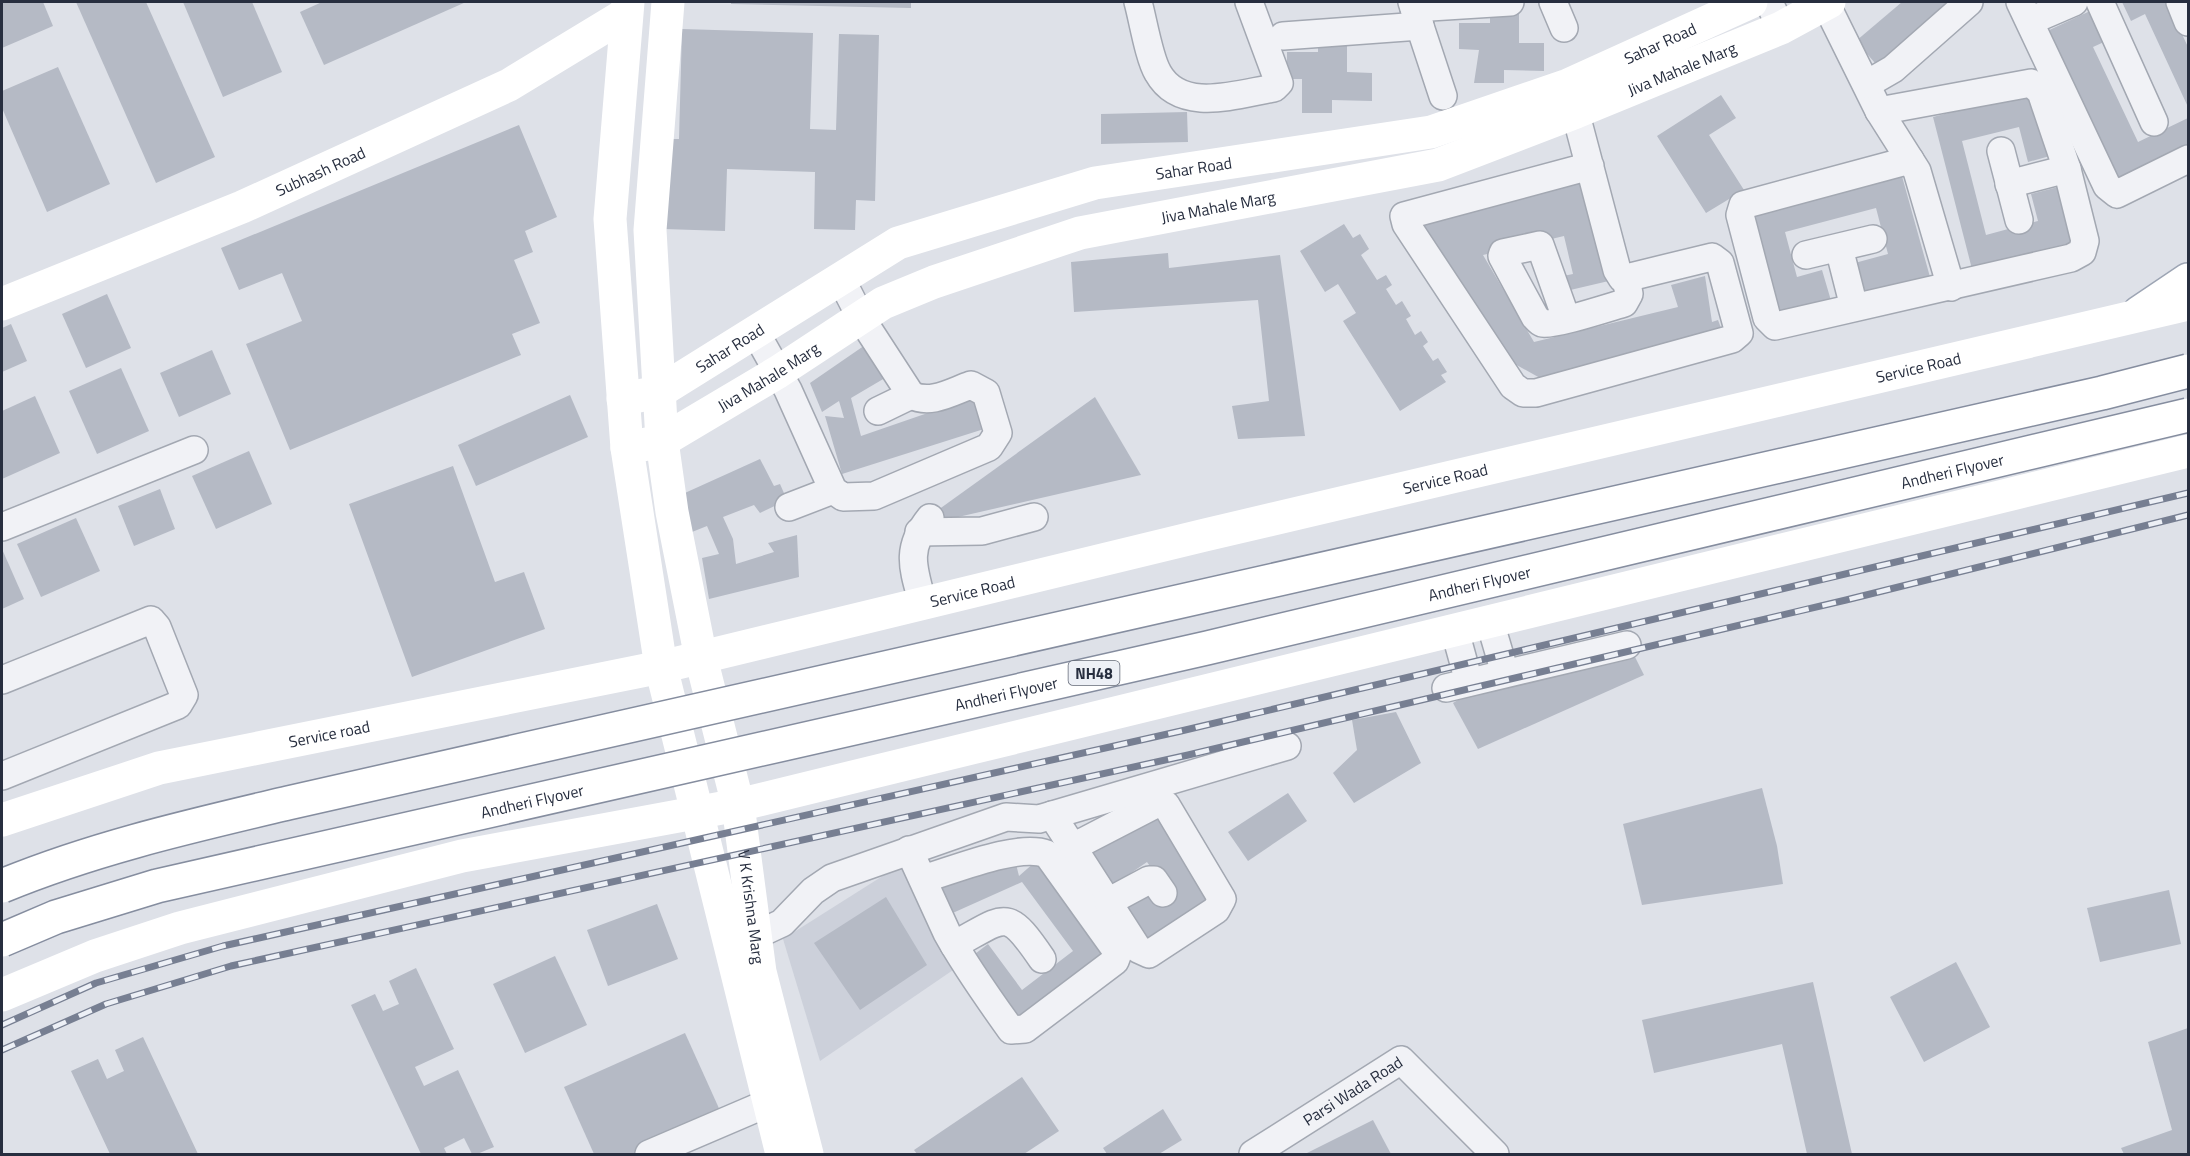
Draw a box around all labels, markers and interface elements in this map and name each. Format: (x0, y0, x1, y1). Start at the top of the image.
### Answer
street label: Sahar Road (1620, 16, 1700, 70)
street label: Jiva Mahale Marg (1624, 36, 1740, 102)
street label: Subhash Road (271, 140, 369, 202)
street label: Sahar Road (1154, 150, 1234, 186)
street label: Jiva Mahale Marg (1159, 184, 1277, 229)
street label: Sahar Road (691, 317, 769, 378)
street label: Jiva Mahale Marg (713, 336, 824, 417)
street label: Service Road (1873, 346, 1963, 389)
street label: Andheri Flyover (1898, 447, 2007, 495)
street label: Service Road (1400, 457, 1490, 500)
street label: Andheri Flyover (1426, 559, 1534, 607)
street label: Service Road (928, 570, 1017, 613)
road number: NH48 (1068, 661, 1120, 685)
street label: Andheri Flyover (952, 670, 1060, 717)
street label: Service road (286, 714, 372, 754)
street label: Andheri Flyover (478, 778, 586, 824)
street label: V K Krishna Marg (732, 848, 771, 965)
street label: Parsi Wada Road (1298, 1050, 1407, 1131)

